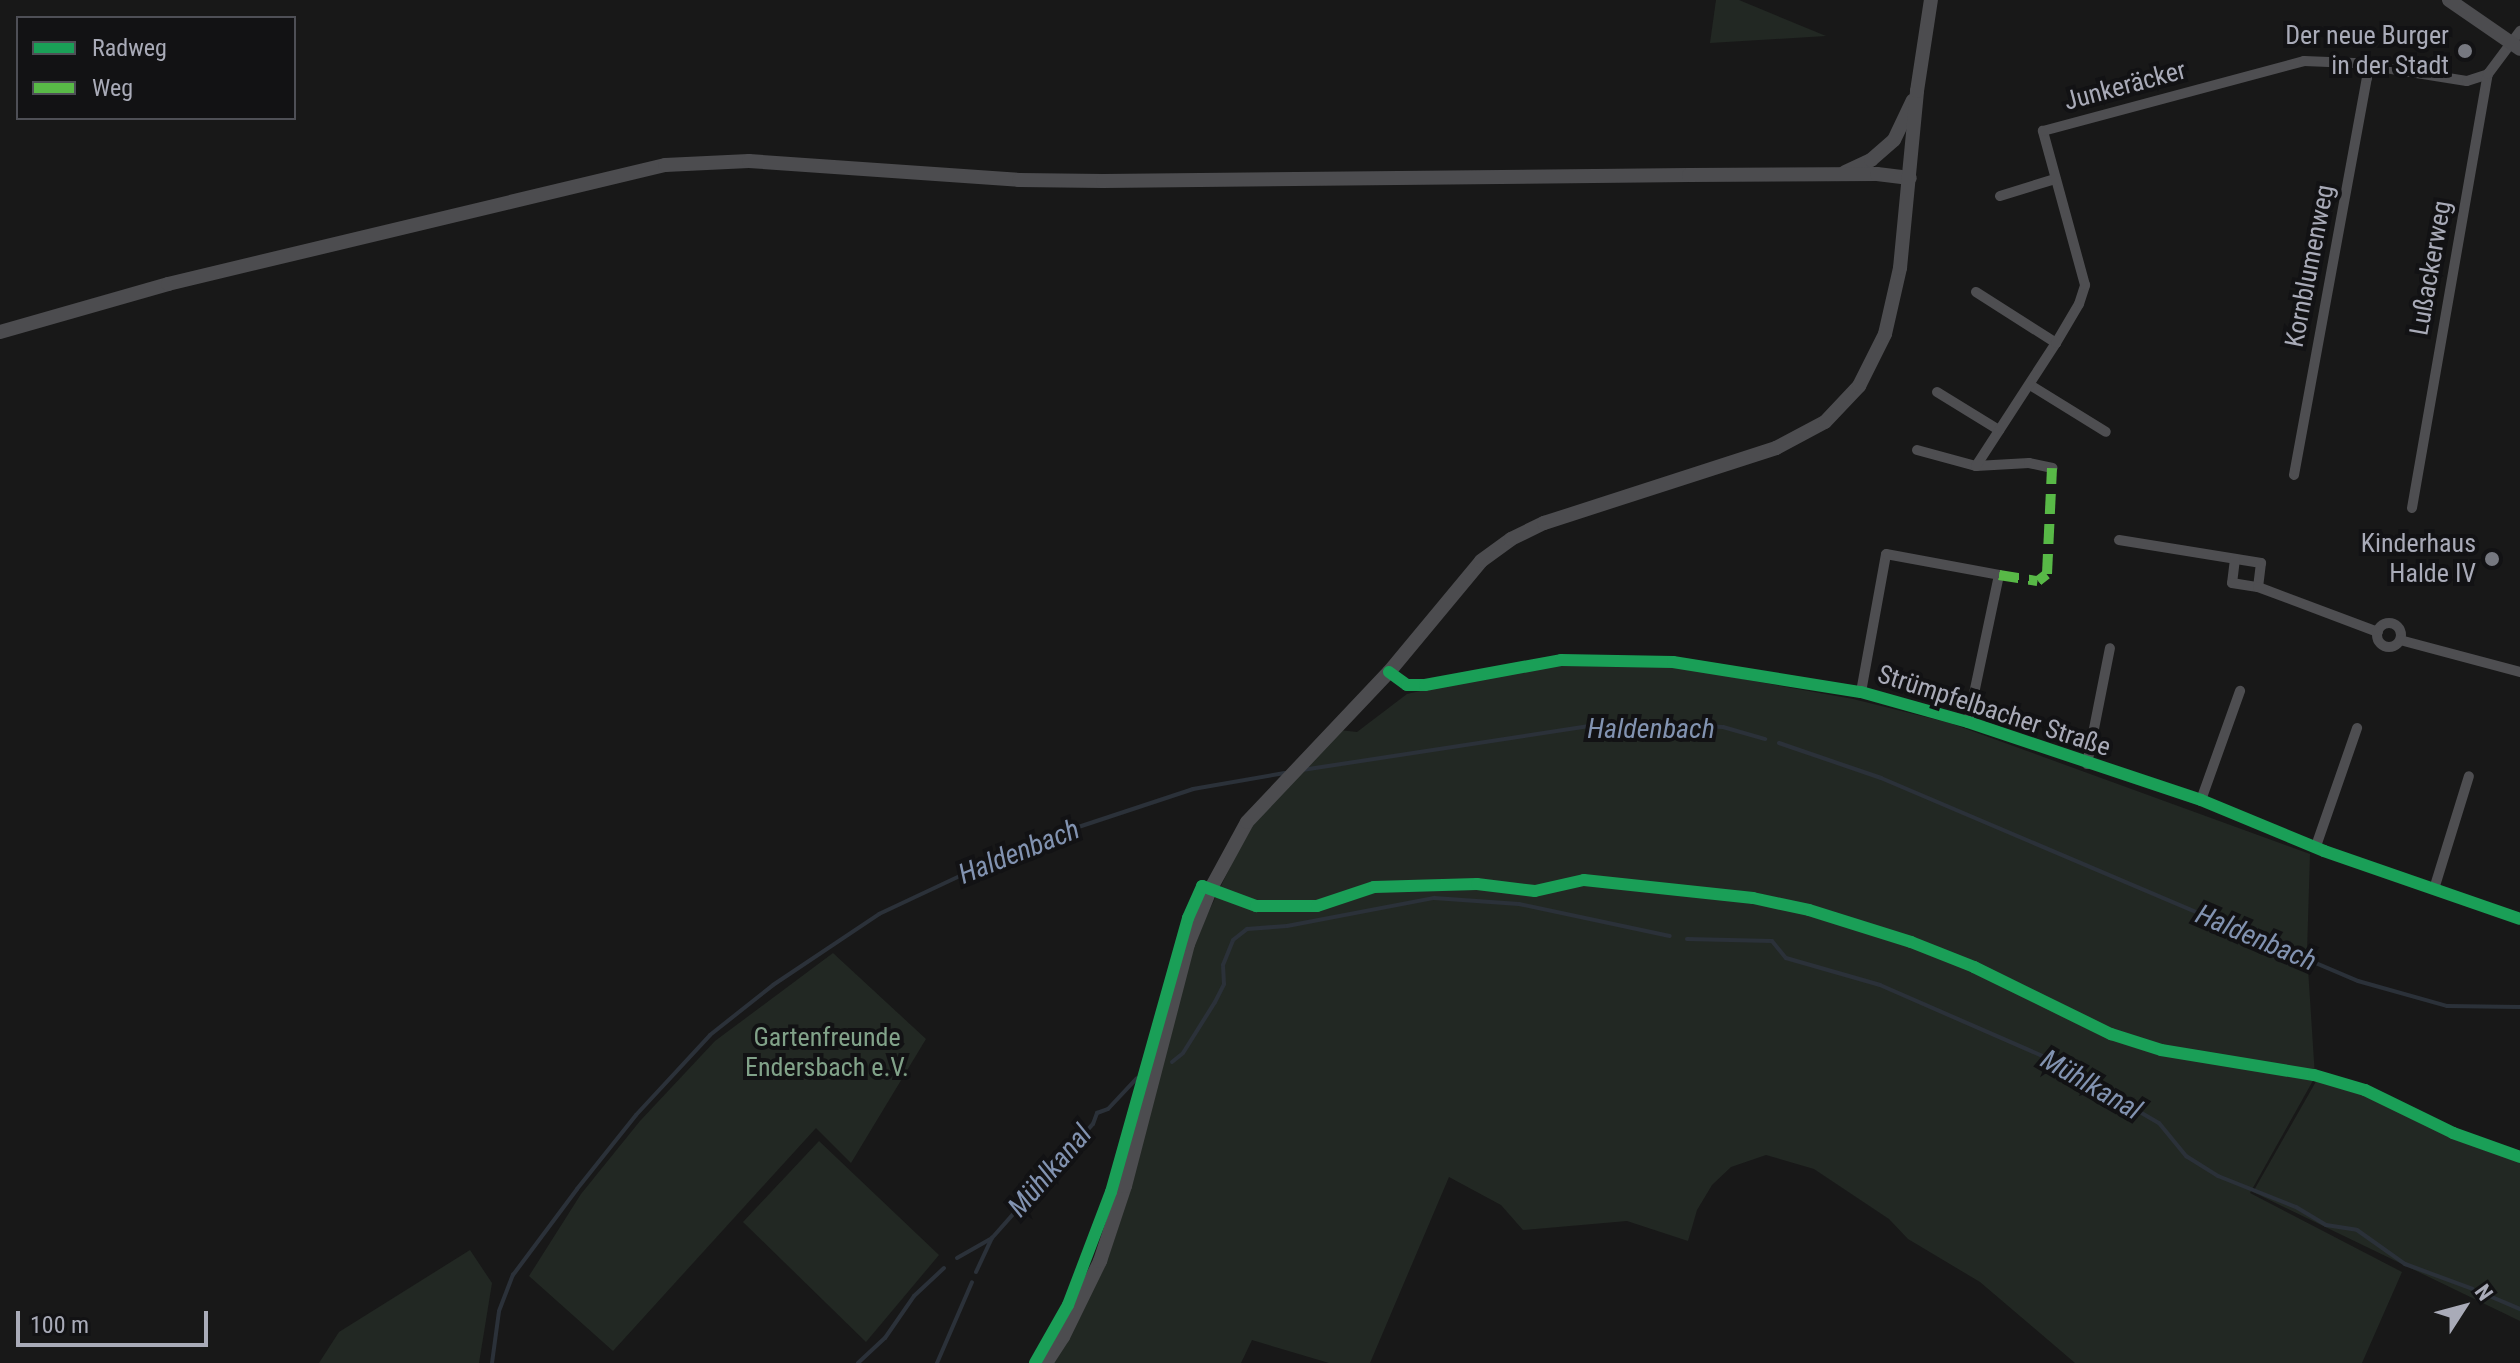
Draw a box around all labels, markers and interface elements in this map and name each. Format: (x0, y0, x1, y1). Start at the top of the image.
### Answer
legend (16, 16, 296, 120)
place label: Der neue Burger in der Stadt (2285, 20, 2449, 82)
text: Radweg (92, 34, 167, 62)
marker: Der neue Burger in der Stadt (2456, 42, 2474, 60)
street label: Junkeräcker (2061, 55, 2189, 117)
text: Weg (92, 74, 133, 102)
street label: Kornblumenweg (2279, 182, 2341, 350)
street label: Lußackerweg (2404, 198, 2458, 338)
place label: Kinderhaus Halde IV (2361, 528, 2476, 590)
marker: Kinderhaus Halde IV (2483, 550, 2501, 568)
street label: Strümpfelbacher Straße (1874, 659, 2114, 763)
water label: Haldenbach (1587, 712, 1715, 746)
water label: Haldenbach (954, 813, 1084, 891)
water label: Haldenbach (2191, 898, 2321, 978)
park label: Gartenfreunde Endersbach e.V. (745, 1022, 909, 1084)
water label: Mühlkanal (2035, 1043, 2147, 1127)
water label: Mühlkanal (1001, 1118, 1099, 1224)
north arrow (2424, 1267, 2504, 1347)
text: N (2470, 1280, 2498, 1305)
scale bar (20, 1295, 212, 1345)
text: 100 m (30, 1311, 89, 1339)

